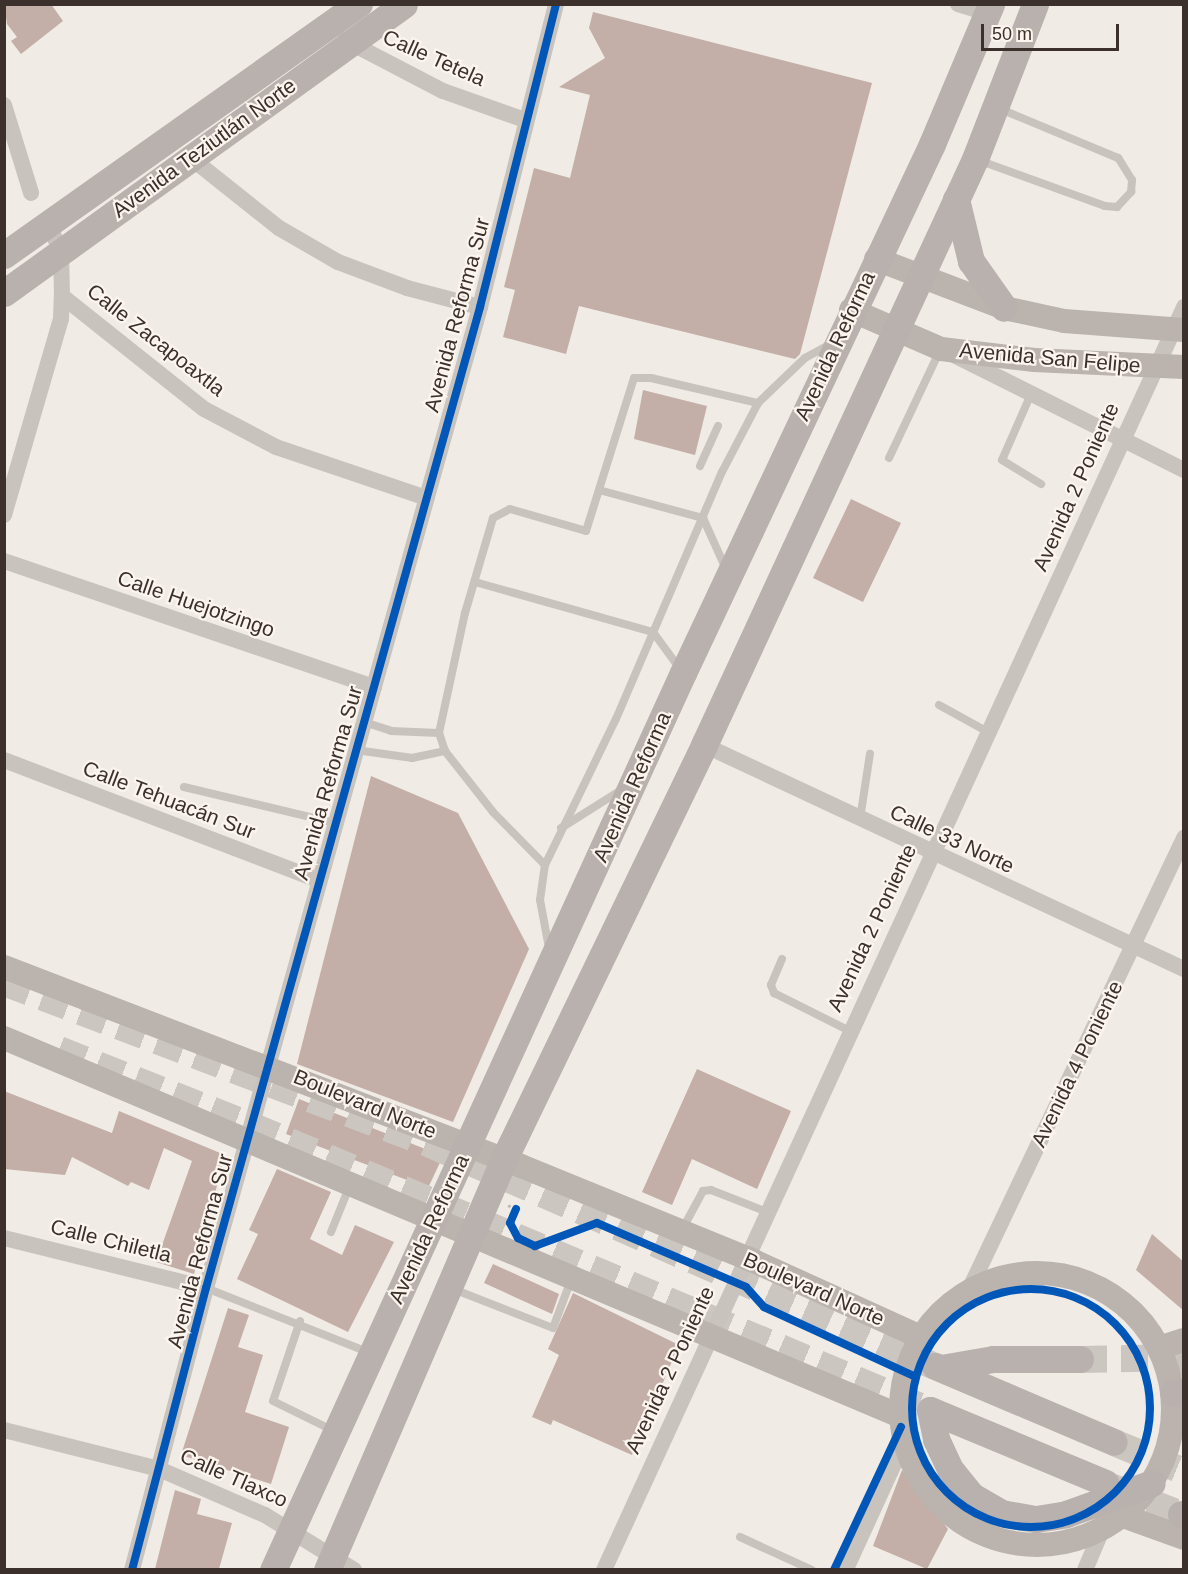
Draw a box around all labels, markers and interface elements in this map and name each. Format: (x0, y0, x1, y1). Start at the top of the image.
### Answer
scale bar (984, 12, 1122, 50)
street label: Calle Tetela (379, 24, 489, 92)
text: 50 m (992, 24, 1032, 44)
street label: Avenida Teziutlán Norte (107, 73, 301, 223)
street label: Avenida Reforma Sur (419, 215, 495, 415)
street label: Avenida Reforma (789, 267, 881, 425)
street label: Calle Zacapoaxtla (82, 278, 230, 402)
street label: Avenida San Felipe (958, 338, 1142, 378)
street label: Avenida 2 Poniente (1028, 399, 1124, 575)
street label: Calle Huejotzingo (114, 565, 278, 643)
street label: Avenida Reforma Sur (288, 683, 368, 883)
street label: Avenida Reforma (588, 708, 676, 866)
street label: Calle Tehuacán Sur (79, 755, 259, 845)
street label: Calle 33 Norte (886, 799, 1018, 879)
street label: Avenida 2 Poniente (822, 840, 922, 1016)
street label: Avenida 4 Poniente (1026, 977, 1128, 1151)
street label: Boulevard Norte (290, 1064, 440, 1144)
street label: Avenida Reforma (383, 1150, 475, 1308)
street label: Avenida Reforma Sur (162, 1151, 238, 1351)
street label: Calle Chiletla (48, 1214, 174, 1268)
street label: Boulevard Norte (740, 1247, 888, 1331)
street label: Avenida 2 Poniente (620, 1282, 720, 1458)
street label: Calle Tlaxco (176, 1443, 292, 1513)

